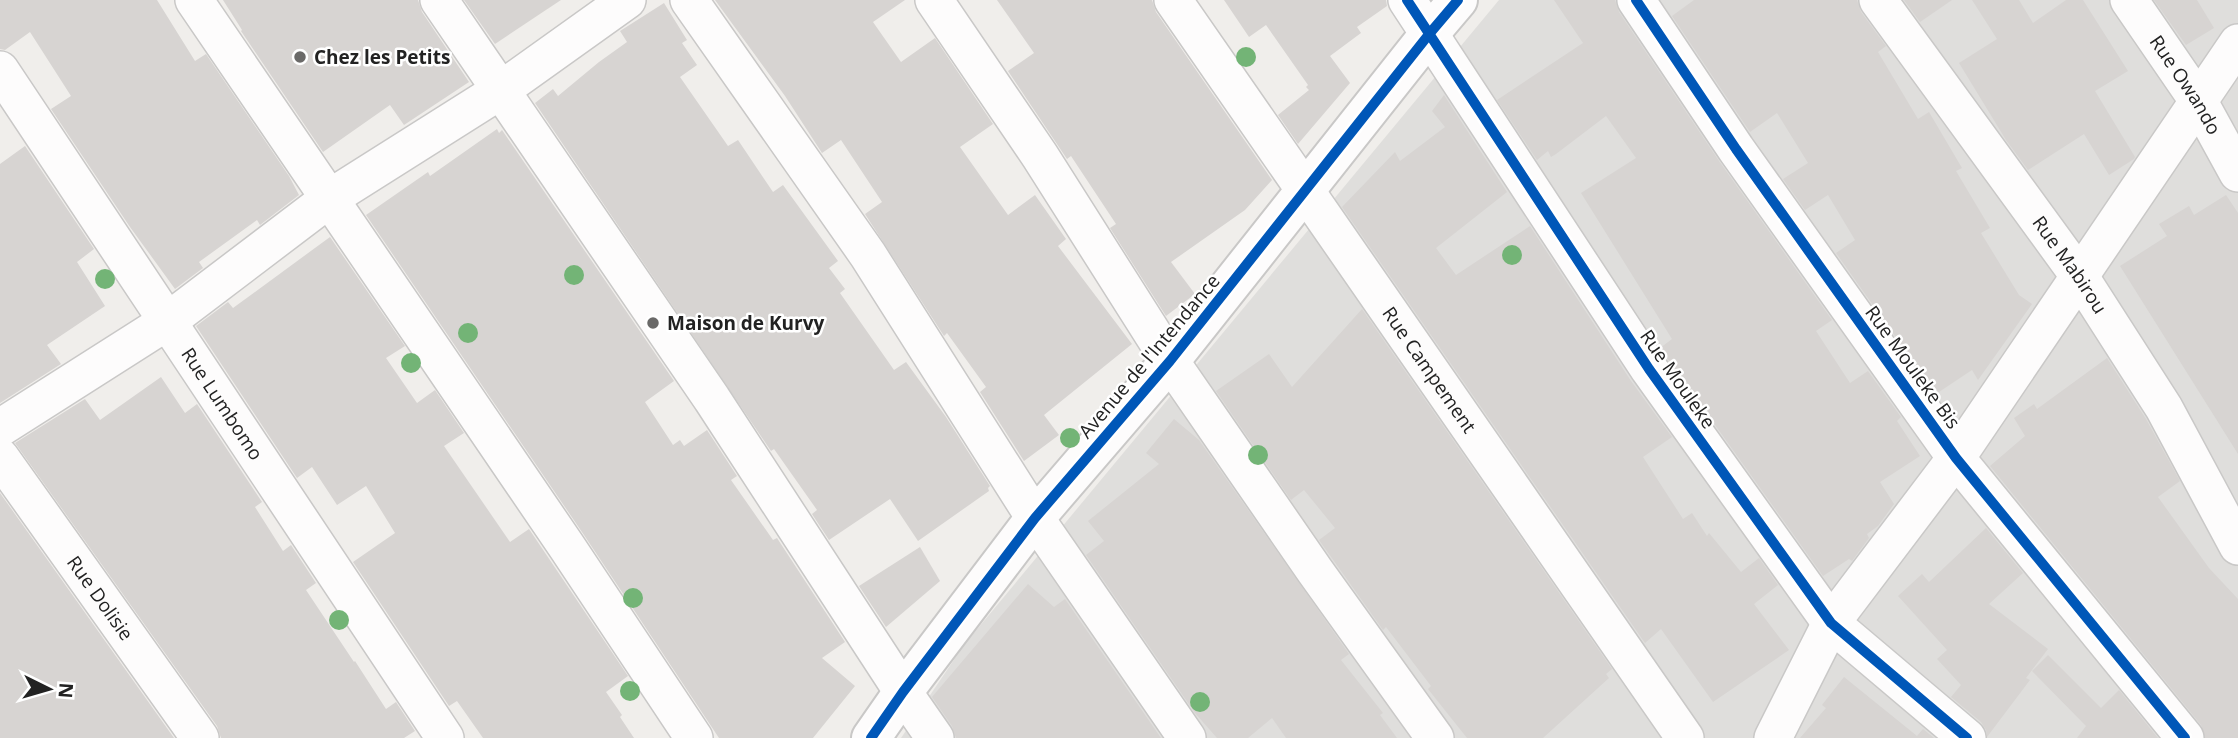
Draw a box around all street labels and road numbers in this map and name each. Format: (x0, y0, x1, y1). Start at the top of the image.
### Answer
street label: Rue Owando (2144, 30, 2227, 139)
street label: Rue Mabirou (2027, 211, 2113, 319)
street label: Avenue de l'Intendance (1073, 268, 1225, 444)
street label: Rue Mouleke Bis (1859, 300, 1967, 434)
street label: Rue Campement (1377, 301, 1483, 438)
street label: Rue Mouleke (1634, 324, 1722, 434)
street label: Rue Lumbomo (175, 342, 269, 465)
street label: Rue Dolisie (61, 550, 139, 646)

